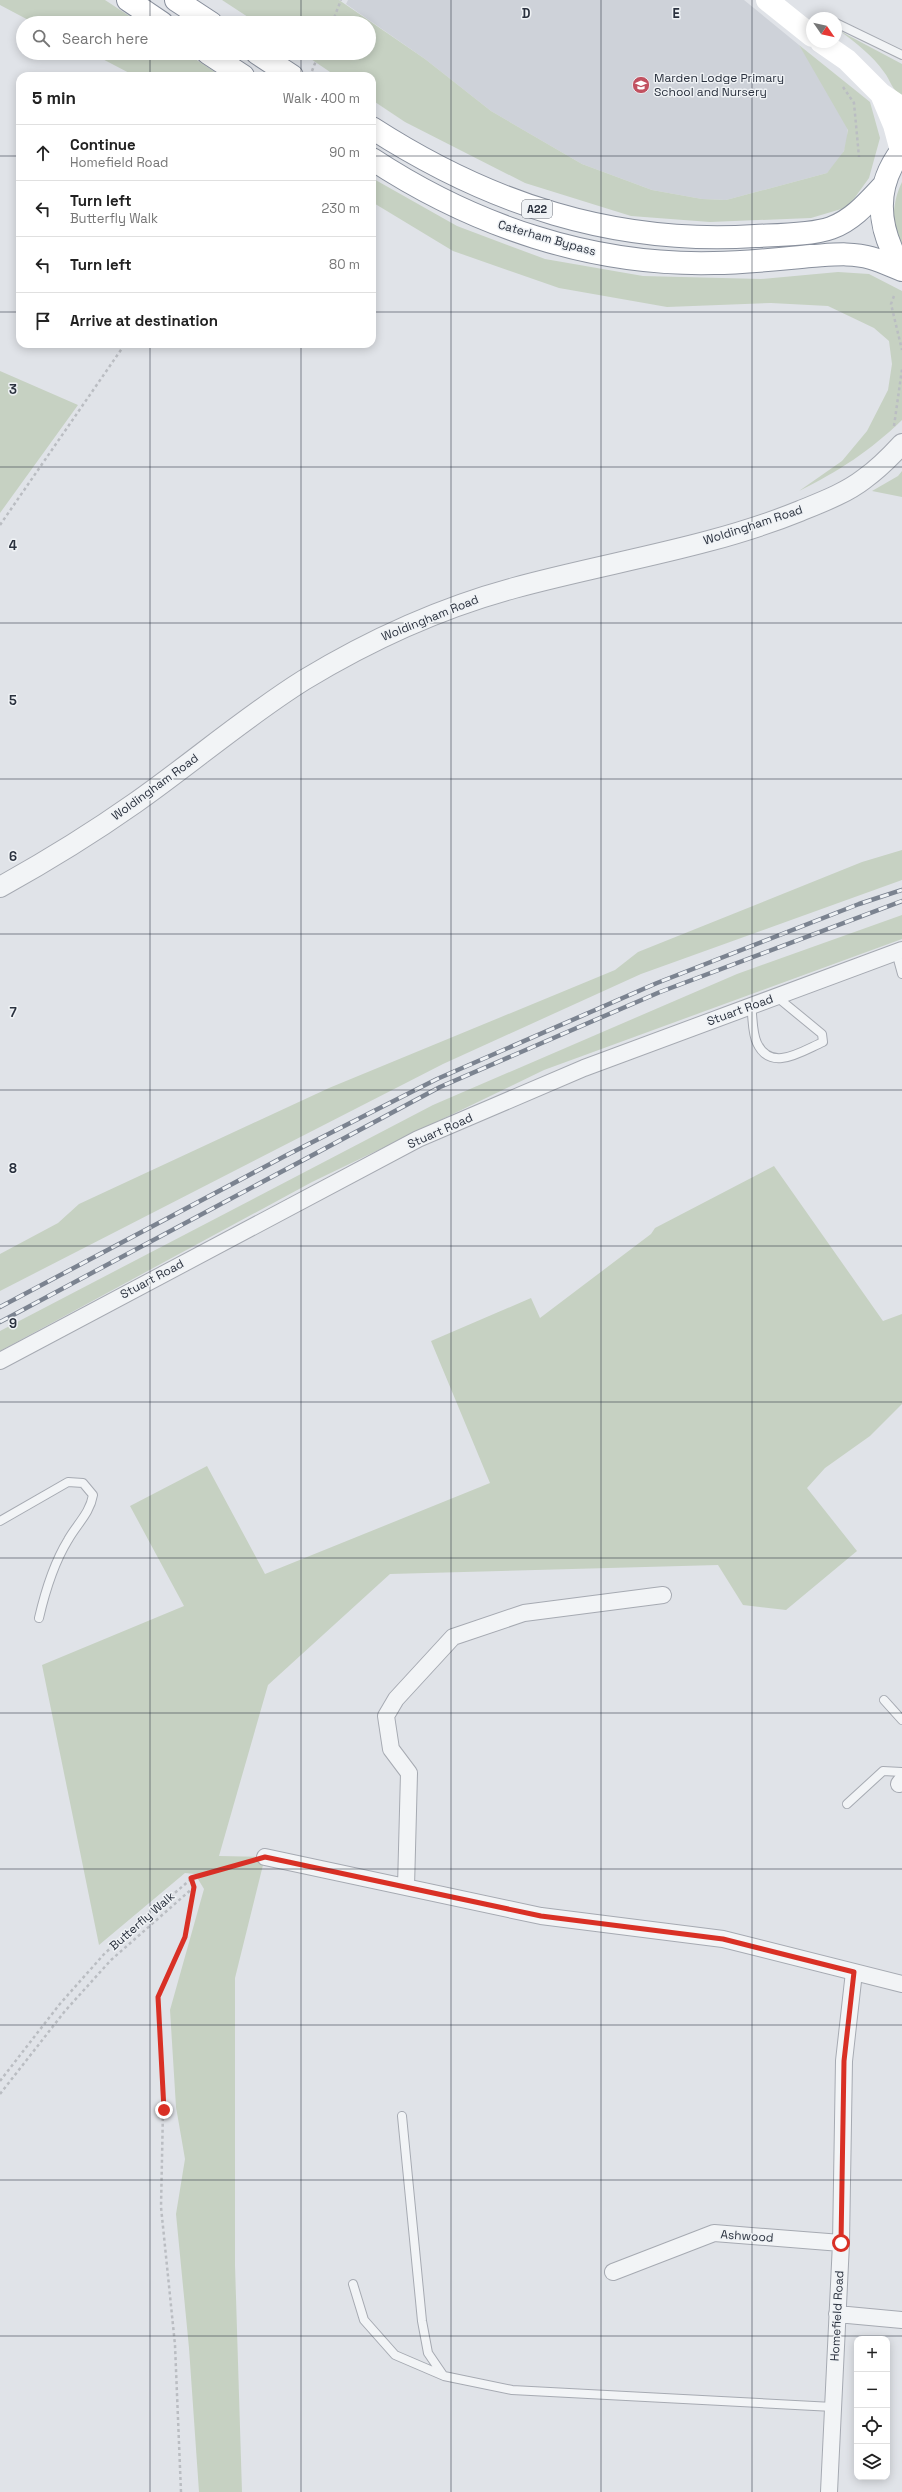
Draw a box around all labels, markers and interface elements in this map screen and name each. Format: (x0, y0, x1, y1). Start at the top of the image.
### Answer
text: D (522, 5, 531, 22)
text: E (672, 5, 680, 22)
north arrow (806, 12, 842, 48)
search box (16, 16, 376, 60)
icon: search (30, 27, 52, 49)
text: Search here (62, 29, 148, 48)
place label: Marden Lodge Primary School and Nursery (654, 70, 784, 100)
school or university icon: Marden Lodge Primary School and Nursery (631, 75, 651, 95)
text: 5 min (32, 87, 76, 109)
text: Walk · 400 m (283, 90, 360, 107)
text: Continue (70, 135, 136, 154)
icon: ahead (32, 142, 54, 164)
text: 90 m (329, 144, 360, 161)
text: Homefield Road (70, 154, 168, 171)
text: Turn left (70, 191, 132, 210)
icon: left (32, 198, 54, 220)
text: 230 m (322, 200, 360, 217)
road number: A22 (522, 200, 552, 218)
text: Butterfly Walk (70, 210, 158, 227)
street label: Caterham Bypass (496, 216, 598, 260)
icon: left (32, 254, 54, 276)
text: Turn left (70, 255, 132, 274)
text: 80 m (329, 256, 360, 273)
icon: arrive (32, 310, 54, 332)
text: Arrive at destination (70, 311, 218, 330)
text: 3 (9, 381, 17, 398)
street label: Woldingham Road (701, 501, 805, 549)
text: 4 (9, 537, 17, 554)
street label: Woldingham Road (379, 591, 481, 645)
text: 5 (9, 692, 17, 709)
street label: Woldingham Road (108, 750, 202, 824)
text: 6 (9, 848, 17, 865)
street label: Stuart Road (705, 991, 775, 1029)
text: 7 (9, 1004, 17, 1021)
street label: Stuart Road (405, 1110, 475, 1152)
text: 8 (9, 1160, 17, 1177)
street label: Stuart Road (117, 1256, 187, 1302)
text: 9 (9, 1315, 17, 1332)
street label: Butterfly Walk (106, 1888, 178, 1954)
route end (155, 2101, 173, 2119)
street label: Ashwood (720, 2226, 774, 2246)
route start (832, 2234, 850, 2252)
street label: Homefield Road (827, 2270, 847, 2362)
map controls (854, 2336, 890, 2480)
button: + (854, 2336, 890, 2372)
button: − (854, 2372, 890, 2408)
button: locate (854, 2408, 890, 2444)
button: layers (854, 2444, 890, 2480)

